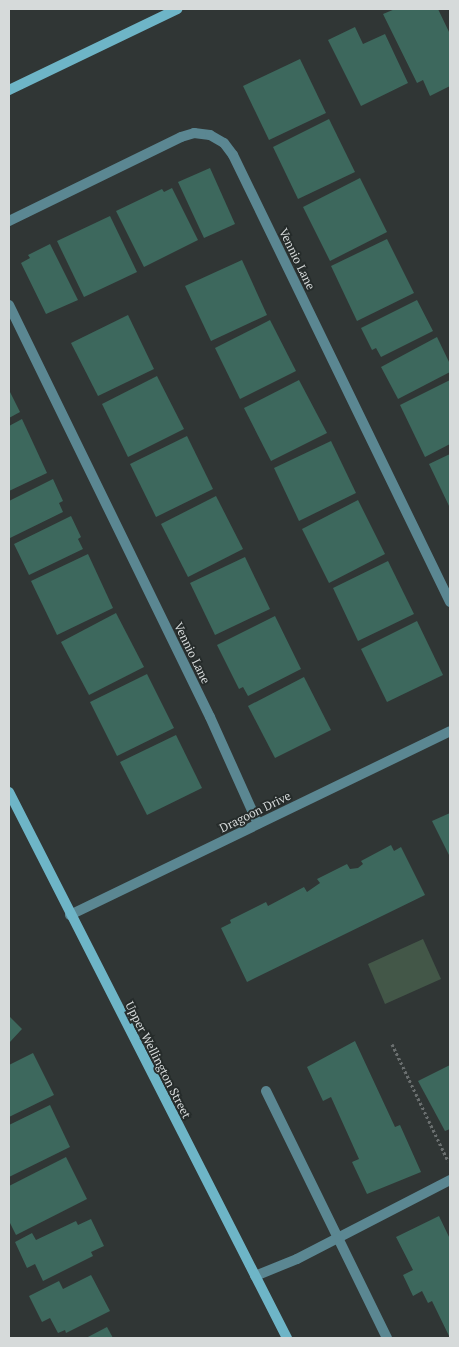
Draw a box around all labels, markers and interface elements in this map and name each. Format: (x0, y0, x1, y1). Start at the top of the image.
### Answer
street label: Vennio Lane (276, 226, 318, 292)
street label: Vennio Lane (171, 620, 213, 686)
street label: Dragoon Drive (217, 789, 293, 835)
street label: Upper Wellington Street (122, 999, 194, 1121)

